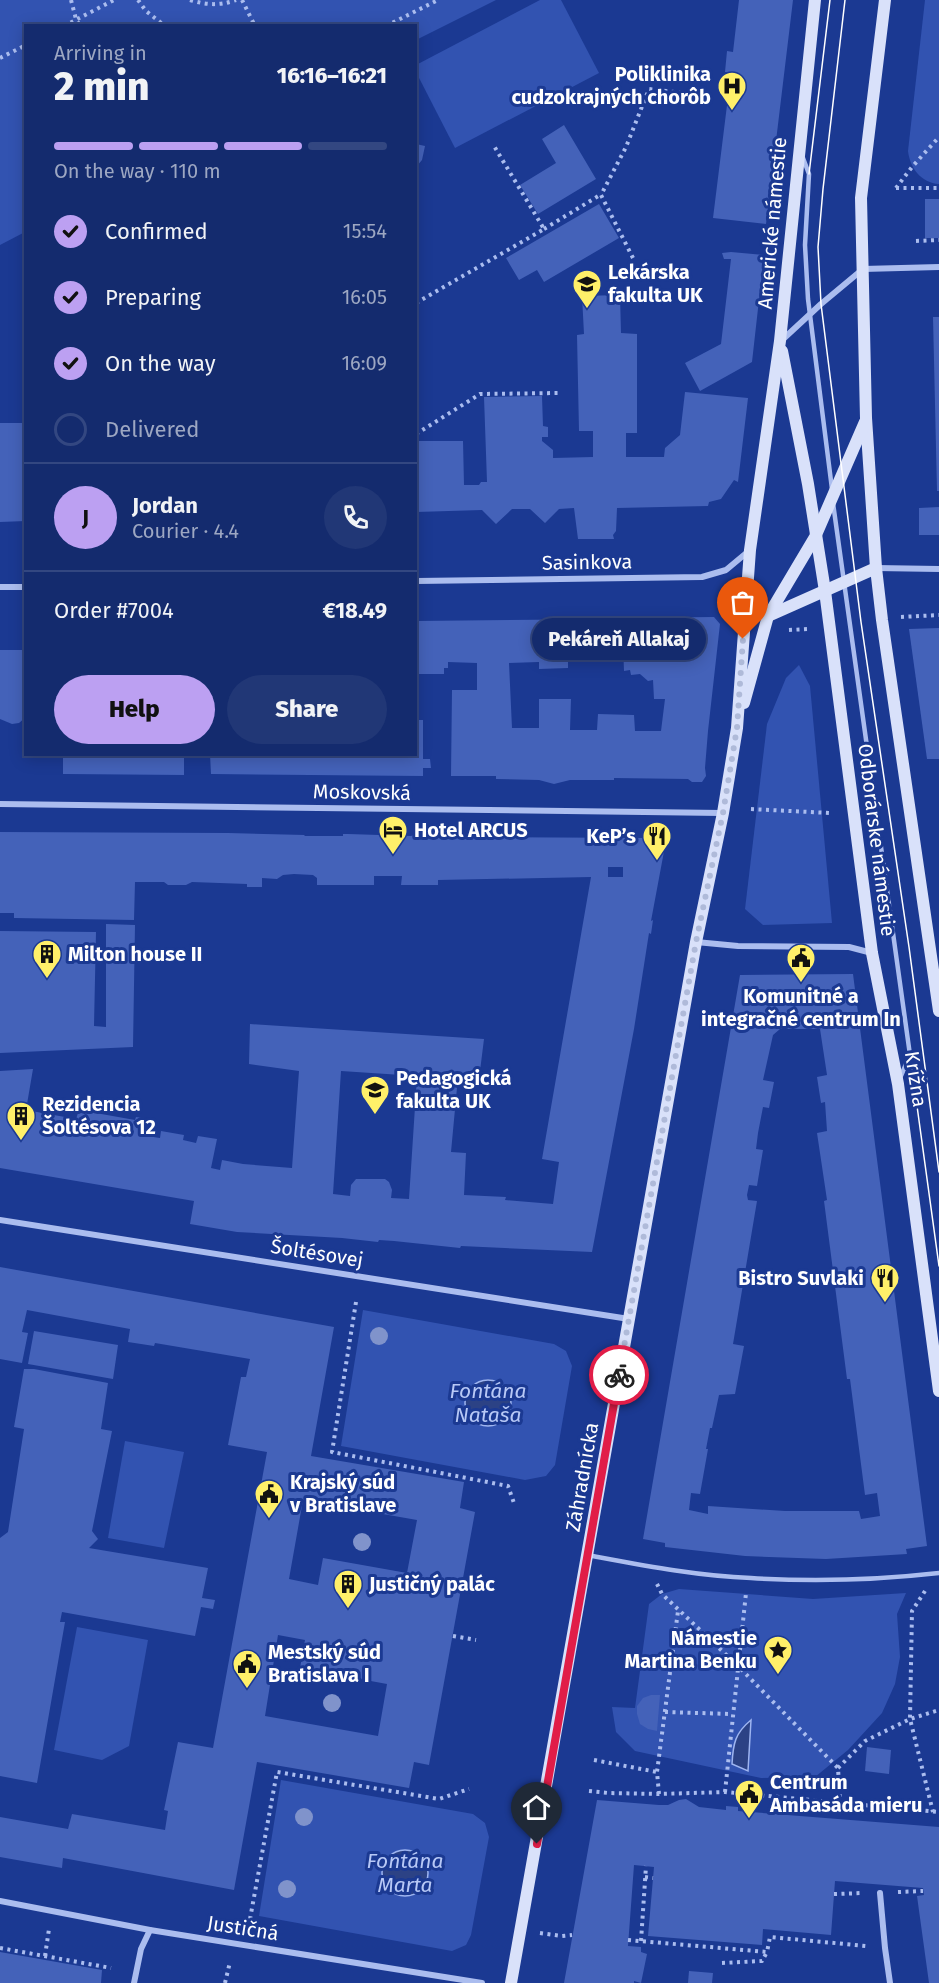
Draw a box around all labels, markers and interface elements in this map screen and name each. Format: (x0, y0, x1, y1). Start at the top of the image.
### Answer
text: Arriving in (54, 41, 147, 65)
text: 16:16–16:21 (277, 62, 387, 89)
place label: Poliklinika cudzokrajných chorôb (511, 62, 711, 109)
text: 2 min (54, 64, 150, 110)
hospital icon: Poliklinika cudzokrajných chorôb (716, 70, 748, 112)
street label: Americké námestie (753, 136, 791, 310)
text: On the way · 110 m (54, 159, 221, 183)
icon: check (54, 215, 87, 248)
text: Confirmed (105, 218, 208, 245)
text: 15:54 (343, 219, 387, 243)
place label: Lekárska fakulta UK (608, 260, 703, 307)
school or university icon: Lekárska fakulta UK (571, 268, 603, 310)
icon: check (54, 281, 87, 314)
text: Preparing (105, 284, 201, 311)
text: 16:05 (342, 285, 387, 309)
icon: check (54, 347, 87, 380)
text: On the way (105, 350, 216, 377)
text: 16:09 (341, 351, 387, 375)
text: Delivered (105, 416, 200, 443)
button: phone (324, 486, 387, 549)
text: Jordan (132, 492, 198, 519)
text: J (82, 504, 89, 531)
text: Courier · 4.4 (132, 519, 239, 543)
street label: Sasinkova (542, 549, 632, 575)
pin (717, 577, 768, 639)
icon: bag (726, 586, 759, 619)
text: Order #7004 (54, 597, 174, 624)
text: €18.49 (323, 597, 387, 624)
callout: Pekáreň Allakaj (533, 618, 707, 660)
text: Pekáreň Allakaj (548, 627, 690, 651)
button: Help (54, 675, 215, 744)
button: Share (227, 675, 387, 744)
street label: Odborárske námestie (853, 742, 901, 938)
street label: Moskovská (313, 779, 411, 805)
hotel icon: Hotel ARCUS (377, 814, 409, 856)
place label: Hotel ARCUS (414, 818, 528, 842)
restaurant icon: KeP’s (641, 820, 673, 862)
place label: KeP’s (586, 824, 636, 848)
building icon: Milton house II (31, 938, 63, 980)
place label: Milton house II (68, 942, 202, 966)
public building icon: Komunitné a integračné centrum In (785, 942, 817, 984)
place label: Komunitné a integračné centrum In (701, 984, 901, 1031)
street label: Krížna (900, 1049, 932, 1109)
place label: Pedagogická fakulta UK (396, 1066, 511, 1113)
school or university icon: Pedagogická fakulta UK (359, 1074, 391, 1116)
place label: Rezidencia Šoltésova 12 (42, 1092, 156, 1139)
building icon: Rezidencia Šoltésova 12 (5, 1100, 37, 1142)
street label: Šoltésovej (269, 1234, 365, 1272)
restaurant icon: Bistro Suvlaki (869, 1262, 901, 1304)
place label: Bistro Suvlaki (738, 1266, 864, 1290)
courier (589, 1345, 649, 1405)
icon: bike (603, 1359, 636, 1392)
water label: Fontána Nataša (450, 1378, 526, 1428)
street label: Záhradnícka (561, 1421, 603, 1533)
place label: Krajský súd v Bratislave (289, 1470, 396, 1517)
public building icon: Krajský súd v Bratislave (253, 1478, 285, 1520)
building icon: Justičný palác (332, 1568, 364, 1610)
place label: Justičný palác (368, 1572, 495, 1596)
place label: Námestie Martina Benku (624, 1626, 757, 1673)
place icon: Námestie Martina Benku (762, 1634, 794, 1676)
place label: Mestský súd Bratislava I (268, 1640, 381, 1687)
public building icon: Mestský súd Bratislava I (231, 1648, 263, 1690)
place label: Centrum Ambasáda mieru (769, 1770, 922, 1817)
public building icon: Centrum Ambasáda mieru (733, 1778, 765, 1820)
pin (511, 1782, 562, 1844)
icon: home (520, 1791, 553, 1824)
water label: Fontána Marta (367, 1848, 443, 1898)
street label: Justičná (206, 1911, 280, 1945)

